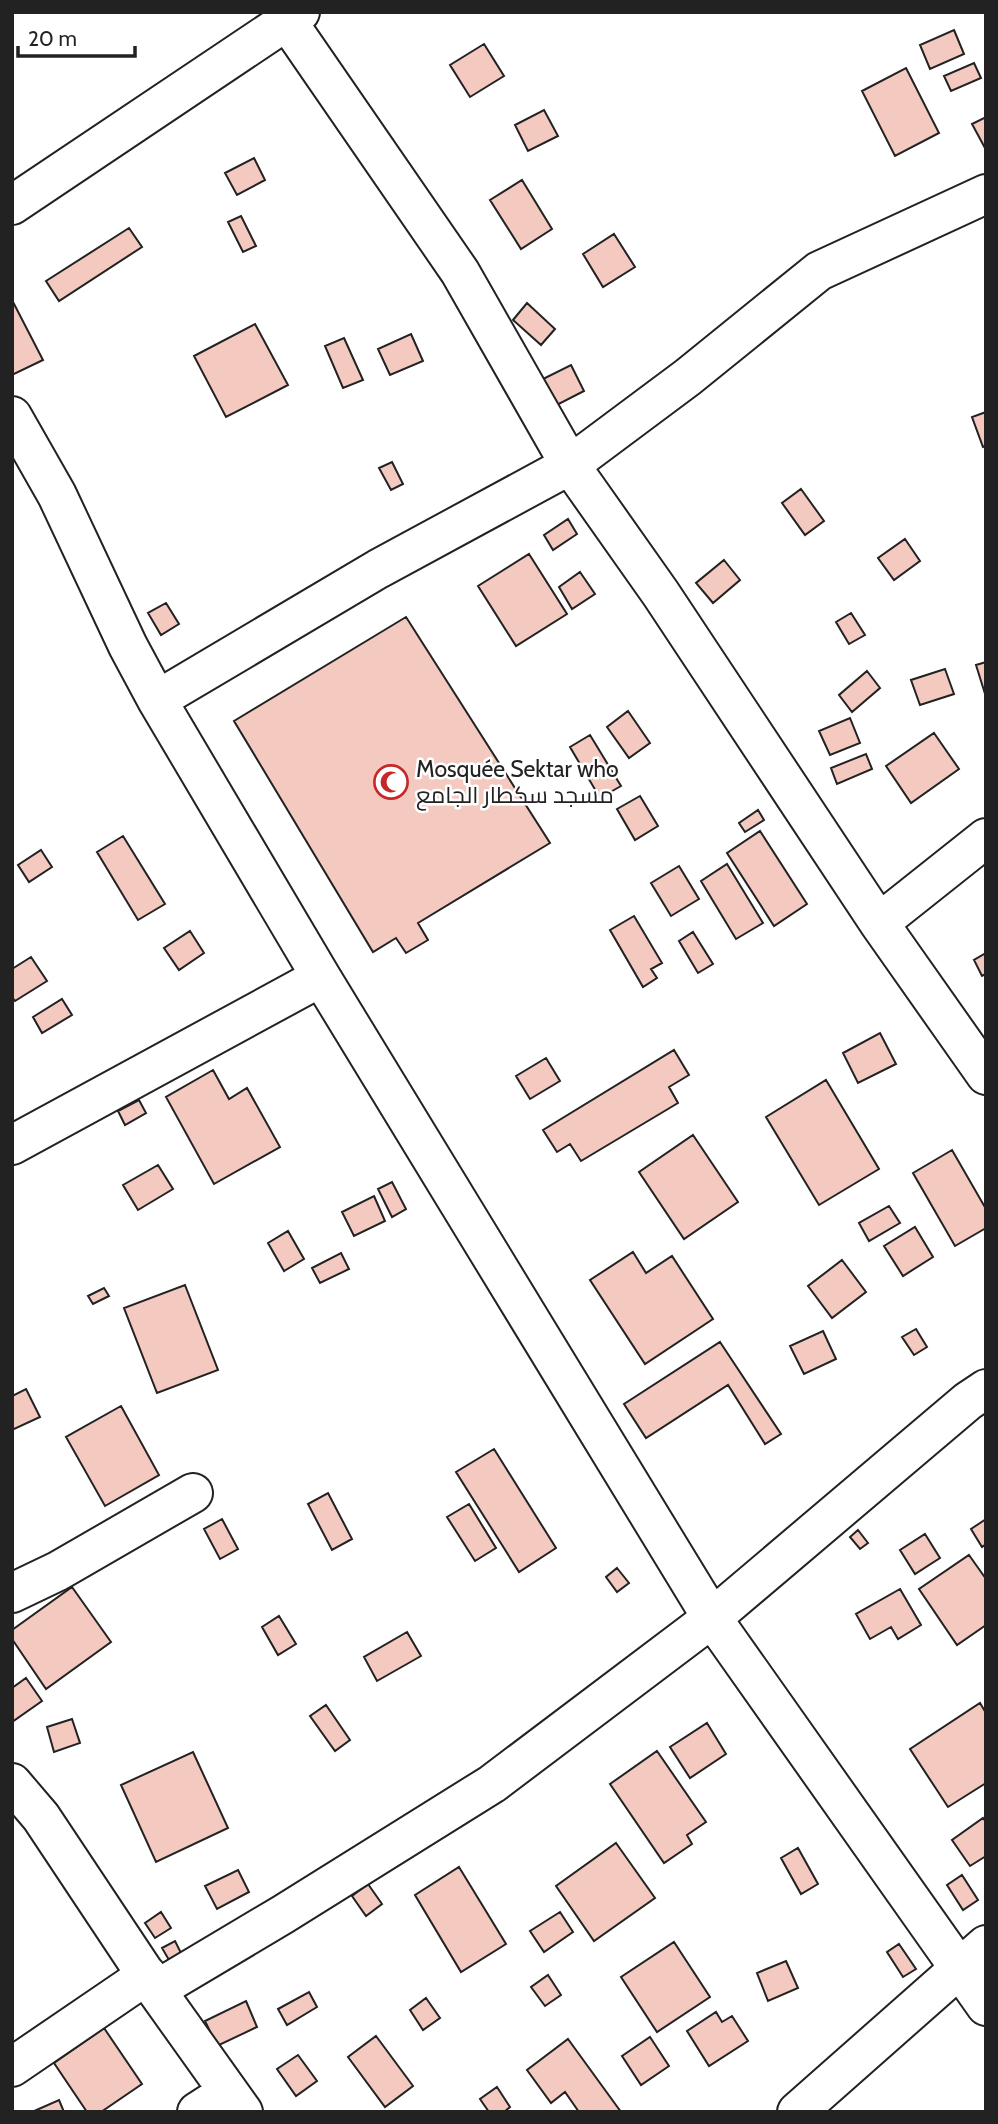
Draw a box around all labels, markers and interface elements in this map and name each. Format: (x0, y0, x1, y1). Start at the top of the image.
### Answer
scale bar (18, 14, 135, 58)
text: 20 m (28, 26, 77, 51)
place label: Mosquée Sektar who مسجد سكطار الجامع (416, 755, 619, 811)
mosque icon: Mosquée Sektar who مسجد سكطار الجامع (372, 763, 410, 801)

